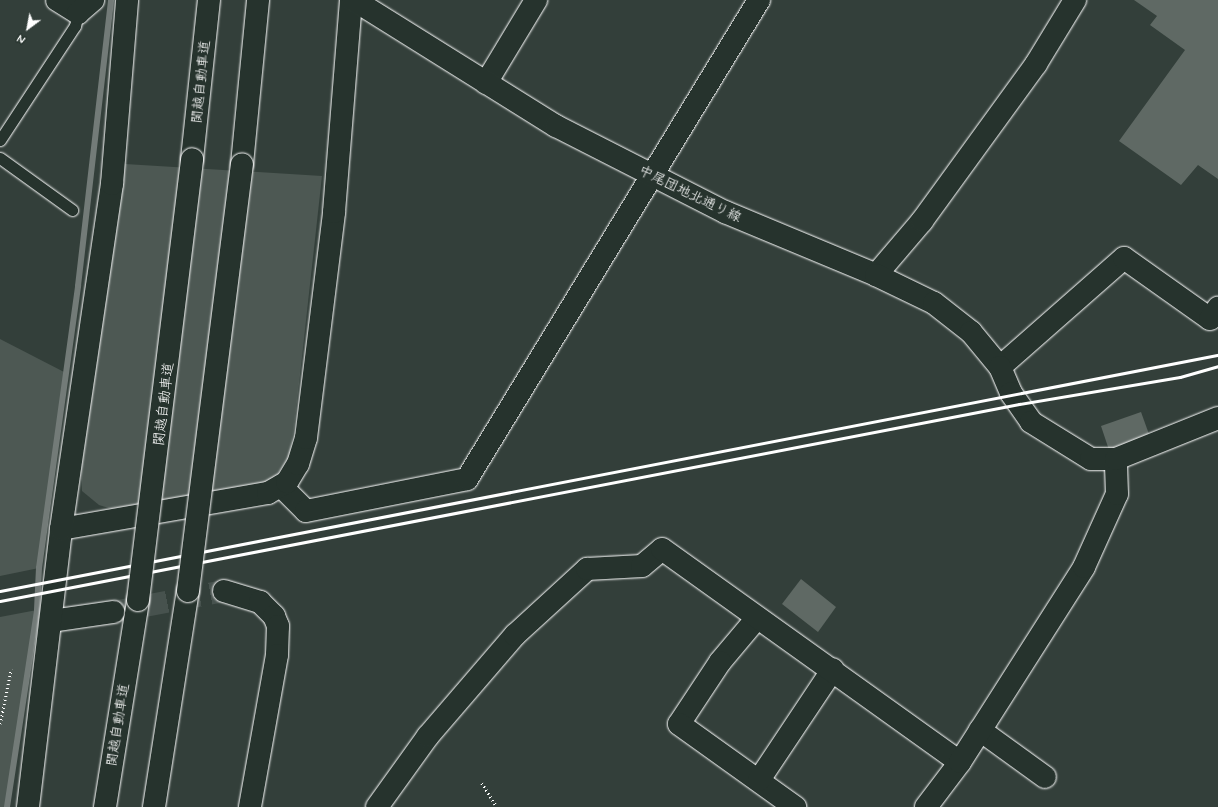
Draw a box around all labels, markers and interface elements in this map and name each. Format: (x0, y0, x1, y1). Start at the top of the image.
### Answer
north arrow (8, 8, 48, 48)
text: N (15, 30, 28, 46)
street label: 関越自動車道 (188, 39, 214, 125)
street label: 中尾団地北通り線 (636, 162, 744, 226)
street label: 関越自動車道 (151, 361, 177, 447)
street label: 関越自動車道 (103, 682, 133, 768)

